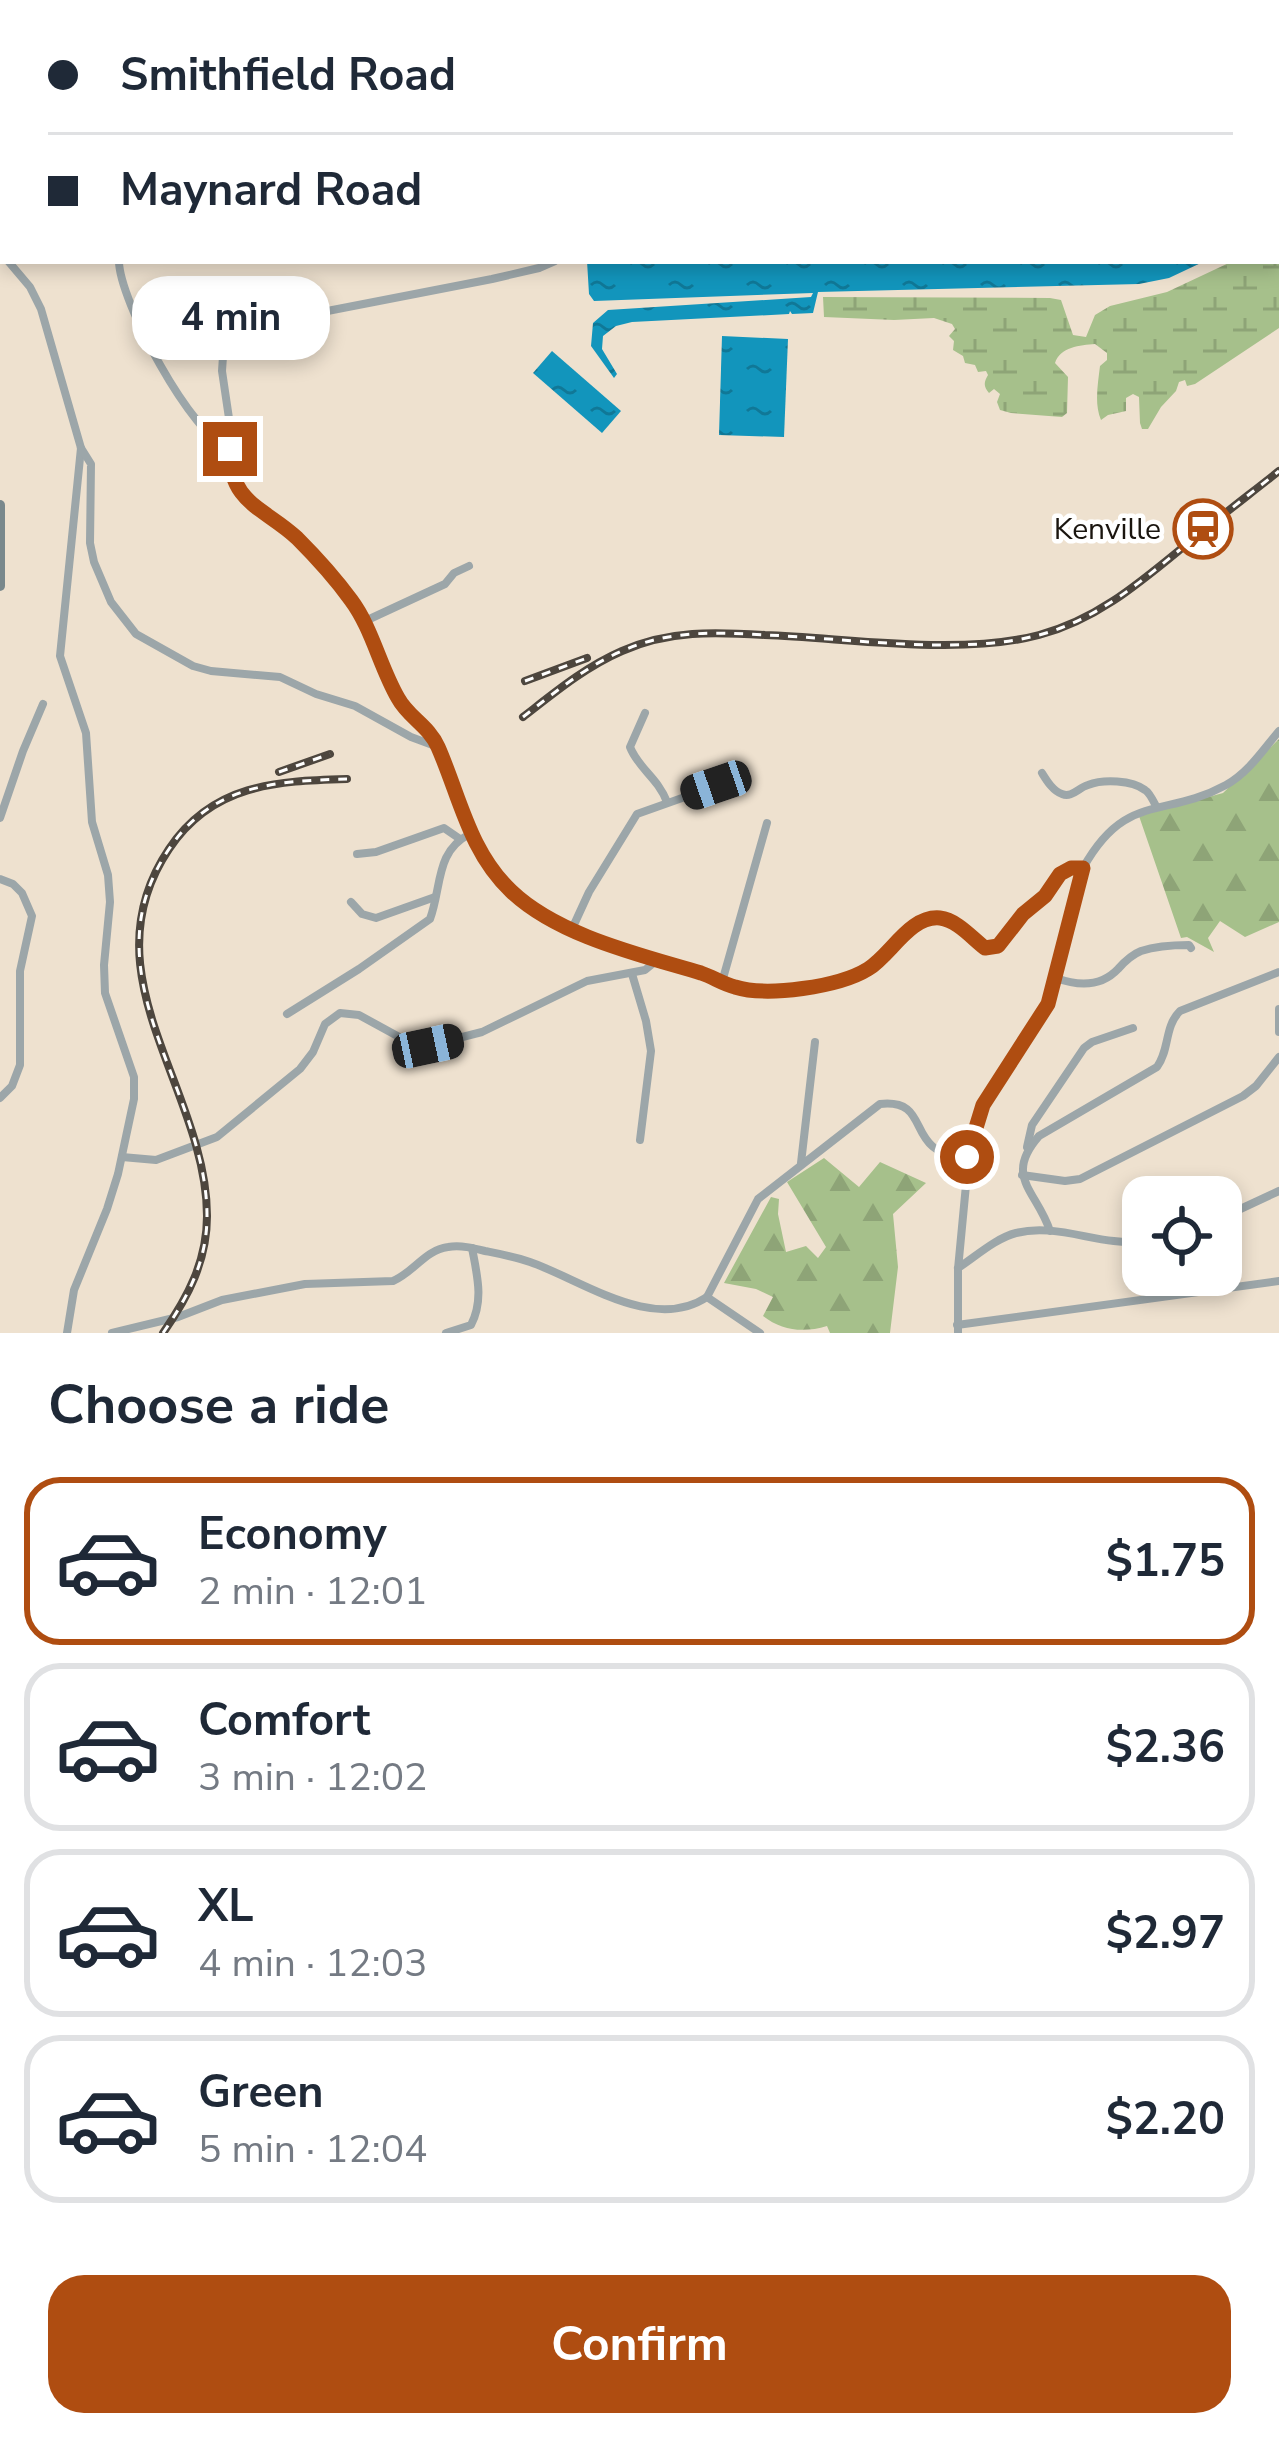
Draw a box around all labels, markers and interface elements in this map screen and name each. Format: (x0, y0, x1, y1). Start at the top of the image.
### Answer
text: Smithfield Road (120, 45, 456, 106)
text: Maynard Road (120, 160, 422, 221)
callout: 4 min (131, 275, 329, 359)
text: 4 min (181, 291, 281, 344)
route end (203, 422, 257, 476)
station icon: Kenville (1172, 498, 1234, 560)
place label: Kenville (1054, 509, 1161, 550)
car (676, 756, 756, 814)
car (389, 1021, 467, 1071)
route start (940, 1130, 994, 1184)
map controls (1122, 1176, 1242, 1296)
button: locate (1122, 1176, 1242, 1296)
text: Choose a ride (48, 1368, 389, 1442)
text: Economy (198, 1504, 387, 1565)
icon: car (54, 1507, 162, 1615)
text: $1.75 (1106, 1531, 1225, 1592)
text: 2 min · 12:01 (198, 1565, 427, 1618)
text: Comfort (198, 1690, 370, 1751)
icon: car (54, 1693, 162, 1801)
text: $2.36 (1106, 1717, 1225, 1778)
text: 3 min · 12:02 (198, 1751, 427, 1804)
text: XL (198, 1876, 254, 1937)
icon: car (54, 1879, 162, 1987)
text: $2.97 (1106, 1903, 1225, 1964)
text: 4 min · 12:03 (198, 1937, 427, 1990)
text: Green (198, 2062, 324, 2123)
icon: car (54, 2065, 162, 2173)
text: $2.20 (1106, 2089, 1225, 2150)
text: 5 min · 12:04 (198, 2123, 427, 2176)
button: Confirm (48, 2275, 1231, 2413)

